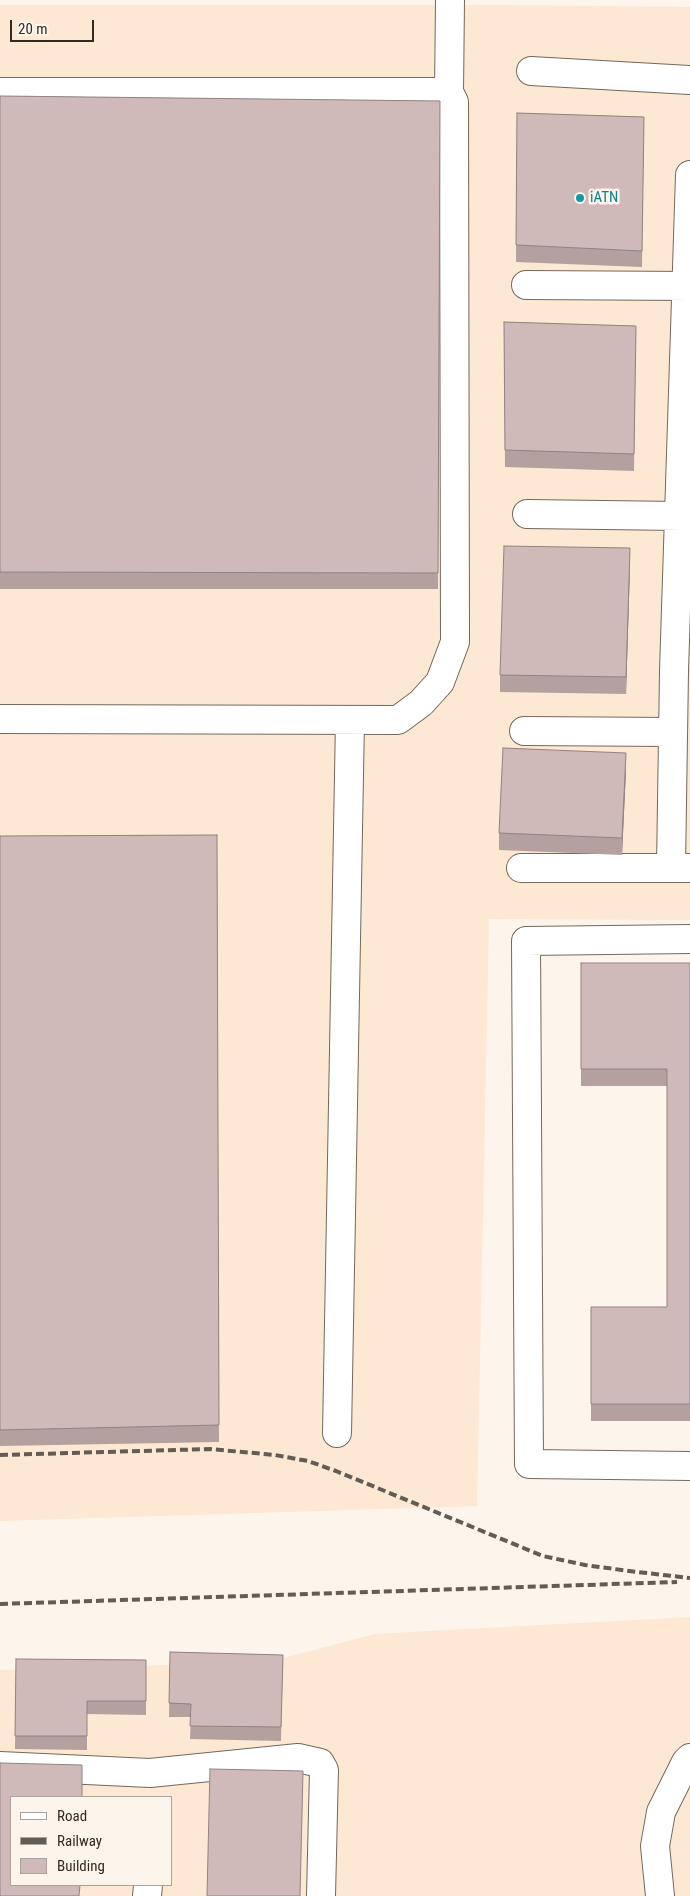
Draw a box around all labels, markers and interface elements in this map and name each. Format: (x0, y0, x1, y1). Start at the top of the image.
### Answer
scale bar (12, 10, 96, 42)
text: 20 m (18, 20, 48, 38)
place label: iATN (590, 189, 618, 207)
marker: iATN (574, 192, 586, 204)
legend (10, 1796, 172, 1886)
text: Road (57, 1807, 87, 1825)
text: Railway (57, 1832, 102, 1850)
text: Building (57, 1857, 105, 1875)

